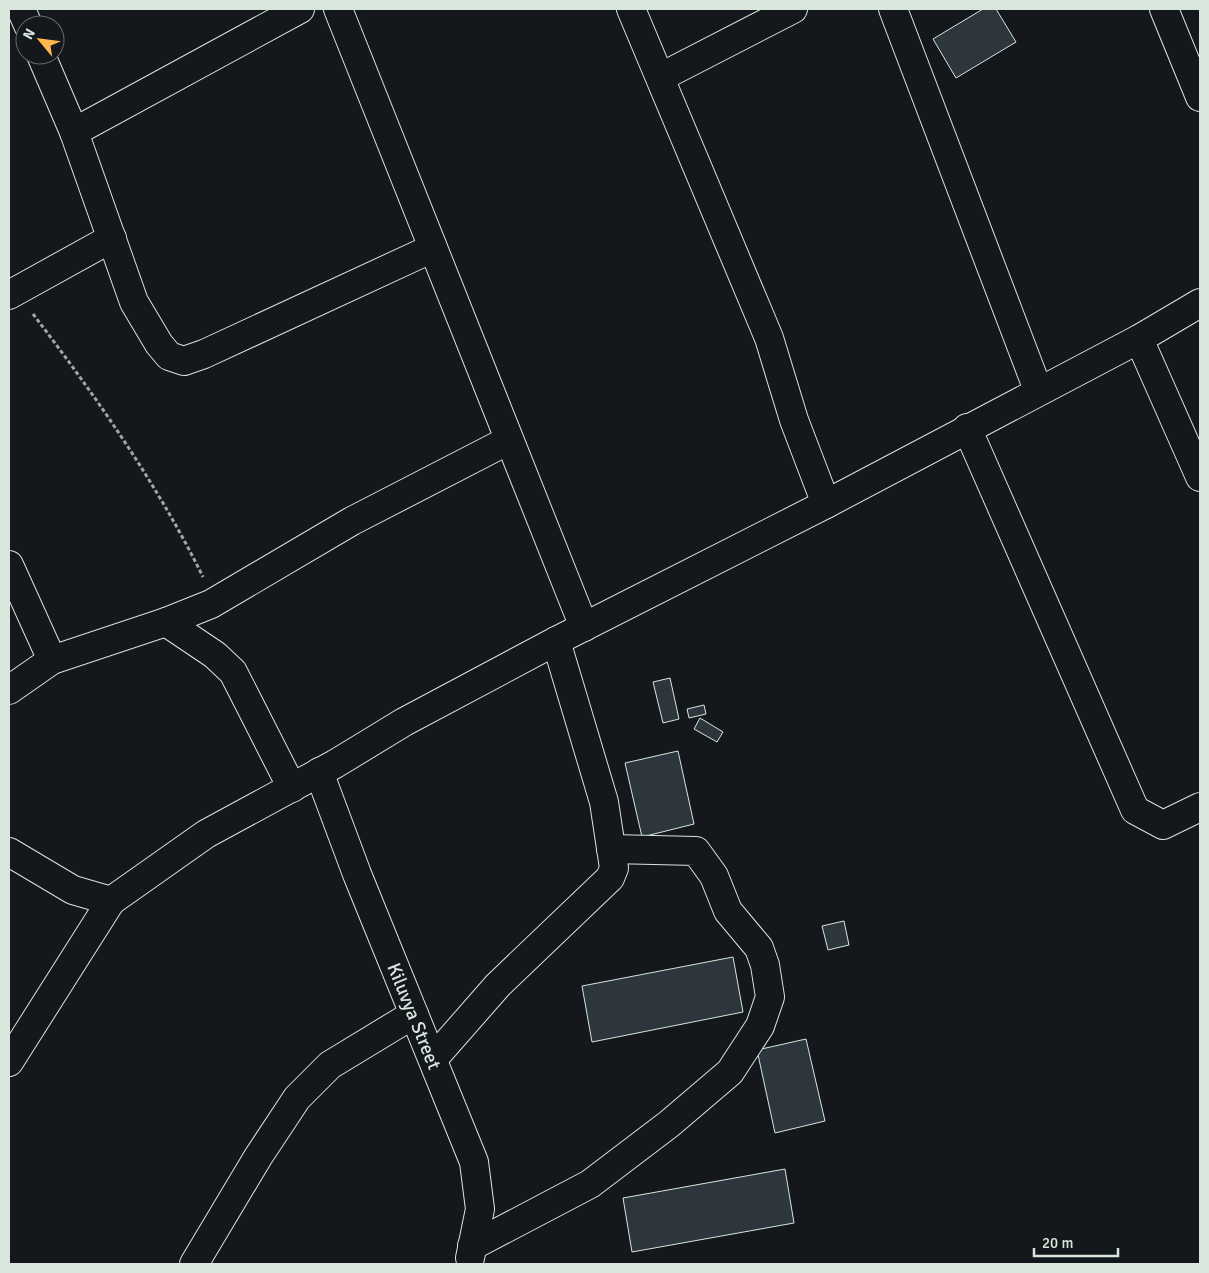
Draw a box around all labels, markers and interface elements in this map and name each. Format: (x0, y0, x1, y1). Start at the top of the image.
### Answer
north arrow (15, 15, 65, 65)
text: N (19, 26, 39, 42)
street label: Kiluvya Street (381, 959, 446, 1073)
scale bar (1034, 1226, 1118, 1258)
text: 20 m (1042, 1234, 1073, 1252)

